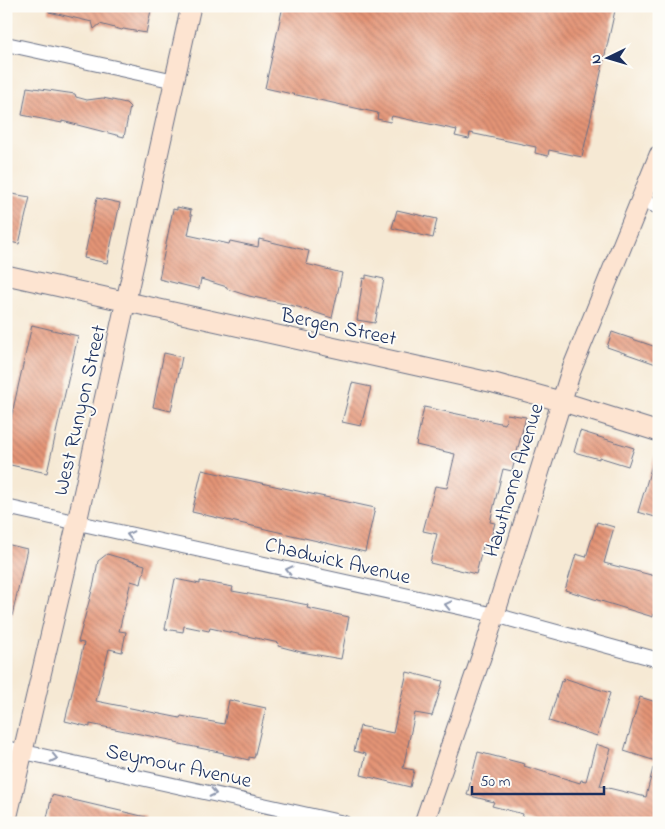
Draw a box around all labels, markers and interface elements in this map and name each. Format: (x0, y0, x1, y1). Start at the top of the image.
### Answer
north arrow (582, 32, 632, 82)
text: N (586, 53, 607, 65)
street label: Bergen Street (277, 301, 399, 357)
street label: West Runyon Street (47, 322, 117, 499)
street label: Hawthorne Avenue (477, 399, 553, 561)
one-way arrow (126, 530, 135, 540)
street label: Chadwick Avenue (262, 531, 414, 593)
one-way arrow (285, 565, 293, 576)
one-way arrow (443, 600, 452, 611)
street label: Seymour Avenue (103, 737, 255, 799)
one-way arrow (49, 752, 58, 763)
scale bar (472, 764, 605, 796)
text: 50 m (480, 771, 511, 793)
one-way arrow (208, 787, 217, 798)

